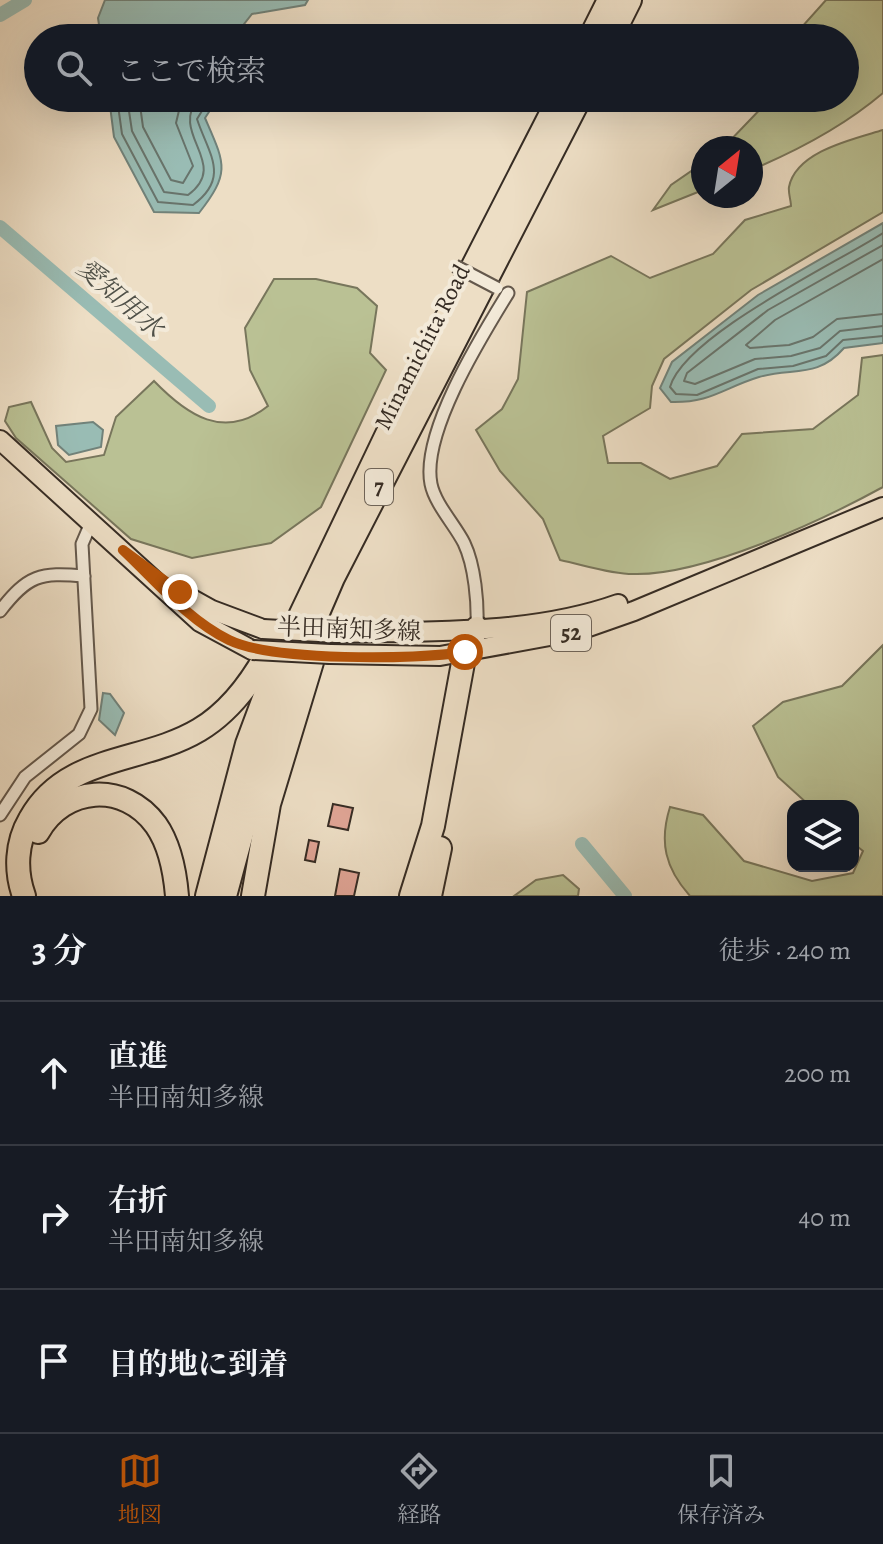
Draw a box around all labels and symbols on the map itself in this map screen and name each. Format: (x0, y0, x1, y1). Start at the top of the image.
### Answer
north arrow (691, 136, 763, 208)
water label: 愛知用水 (69, 251, 173, 347)
street label: Minamichita Road (367, 259, 478, 435)
road number: 7 (365, 469, 393, 505)
route end (162, 574, 198, 610)
street label: 半田南知多線 (276, 610, 422, 648)
road number: 52 (551, 615, 591, 651)
route start (447, 634, 483, 670)

